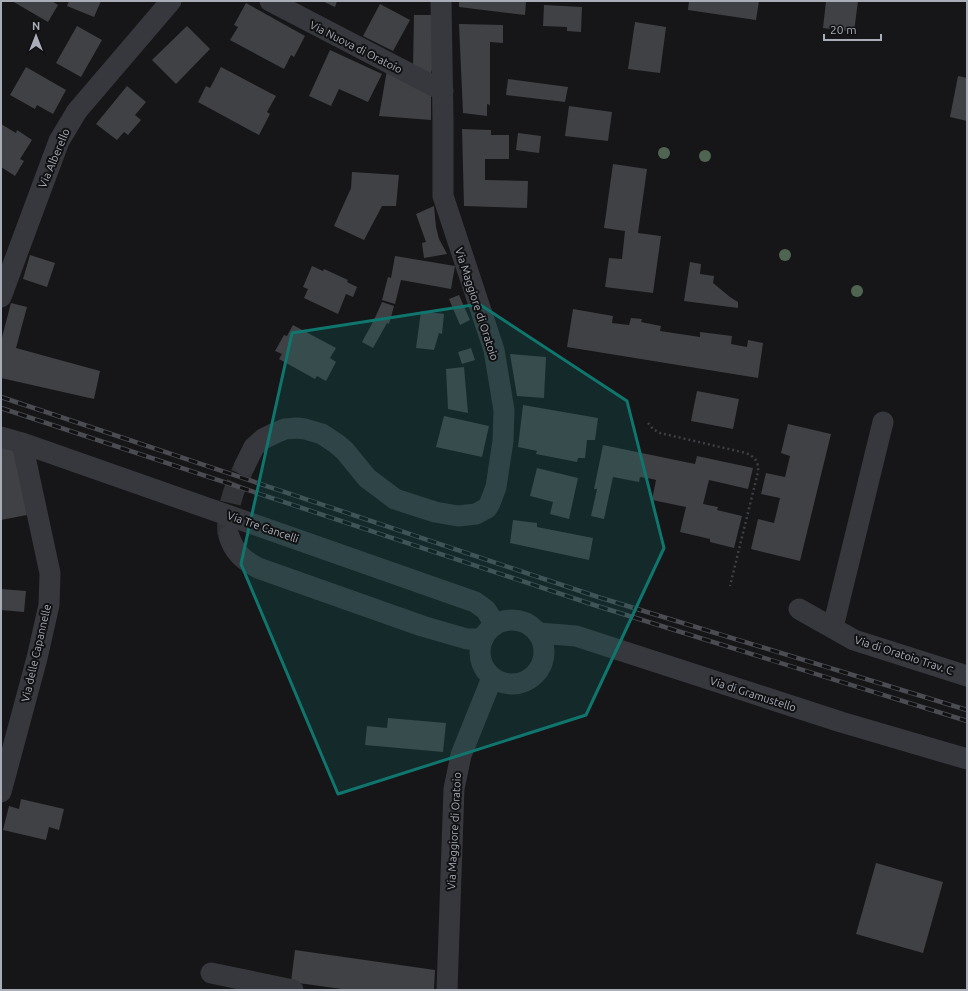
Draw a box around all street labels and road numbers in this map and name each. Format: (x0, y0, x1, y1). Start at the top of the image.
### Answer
street label: Via Nuova di Oratoio (308, 18, 404, 76)
street label: Via Alberello (36, 127, 72, 189)
street label: Via Maggiore di Oratoio (453, 246, 501, 362)
street label: Via Tre Cancelli (226, 509, 300, 545)
street label: Via delle Capannelle (19, 603, 53, 703)
street label: Via di Oratoio Trav. C (853, 633, 955, 677)
street label: Via di Gramustello (708, 674, 798, 714)
street label: Via Maggiore di Oratoio (445, 772, 463, 890)

